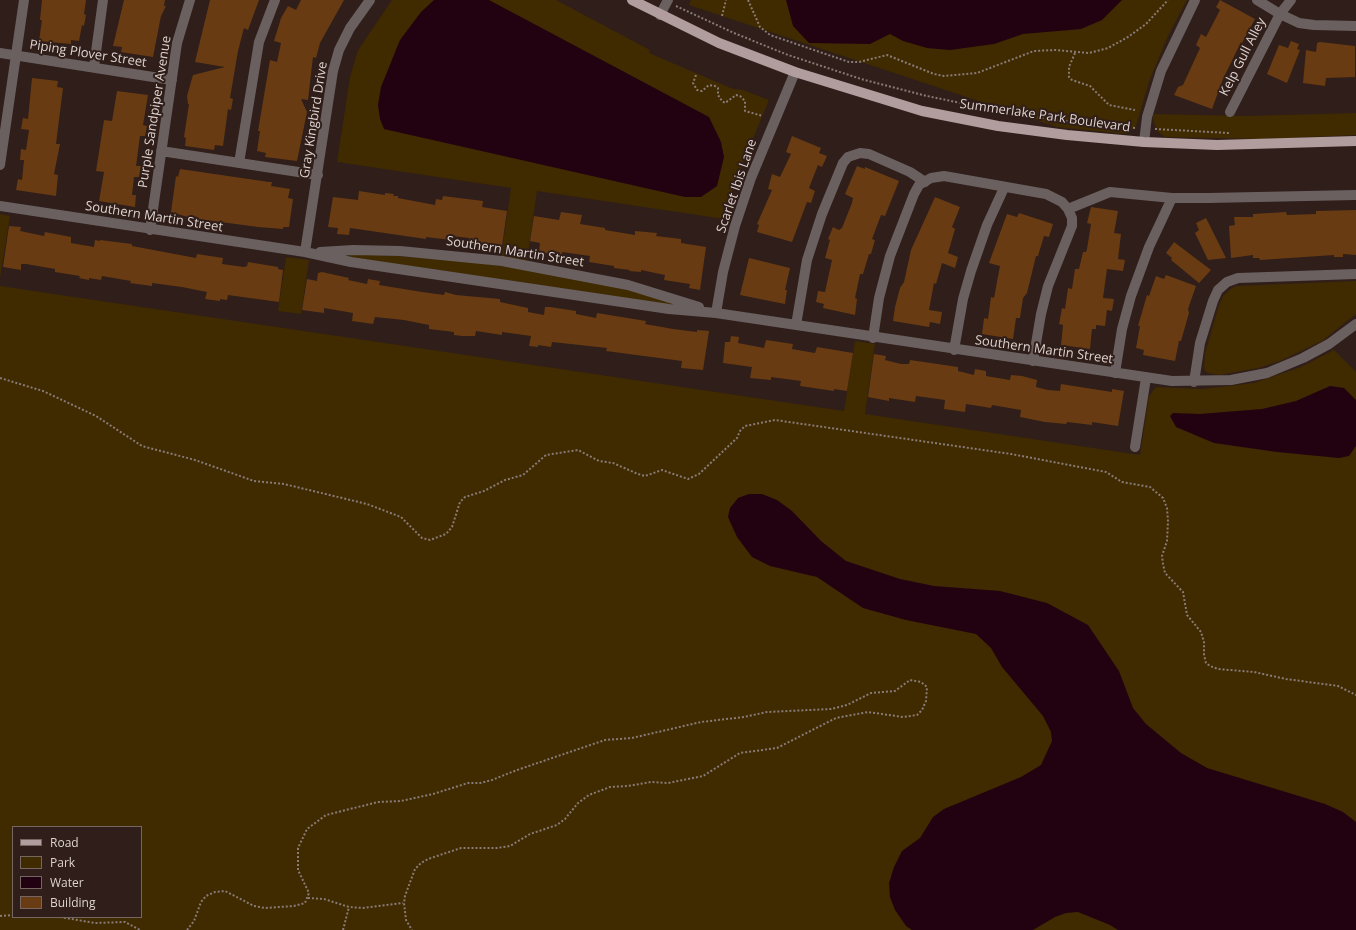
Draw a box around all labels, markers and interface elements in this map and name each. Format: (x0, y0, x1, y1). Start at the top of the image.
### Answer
street label: Kelp Gull Alley (1217, 15, 1269, 99)
street label: Purple Sandpiper Avenue (135, 35, 175, 189)
street label: Piping Plover Street (28, 37, 148, 71)
street label: Gray Kingbird Drive (297, 61, 331, 179)
street label: Summerlake Park Boulevard (959, 96, 1131, 136)
street label: Scarlet Ibis Lane (714, 137, 760, 235)
street label: Southern Martin Street (84, 198, 224, 236)
street label: Southern Martin Street (445, 233, 585, 271)
street label: Southern Martin Street (974, 333, 1114, 367)
legend (12, 826, 142, 918)
text: Road (50, 834, 79, 851)
text: Park (50, 854, 75, 871)
text: Water (50, 874, 84, 891)
text: Building (50, 894, 95, 911)

